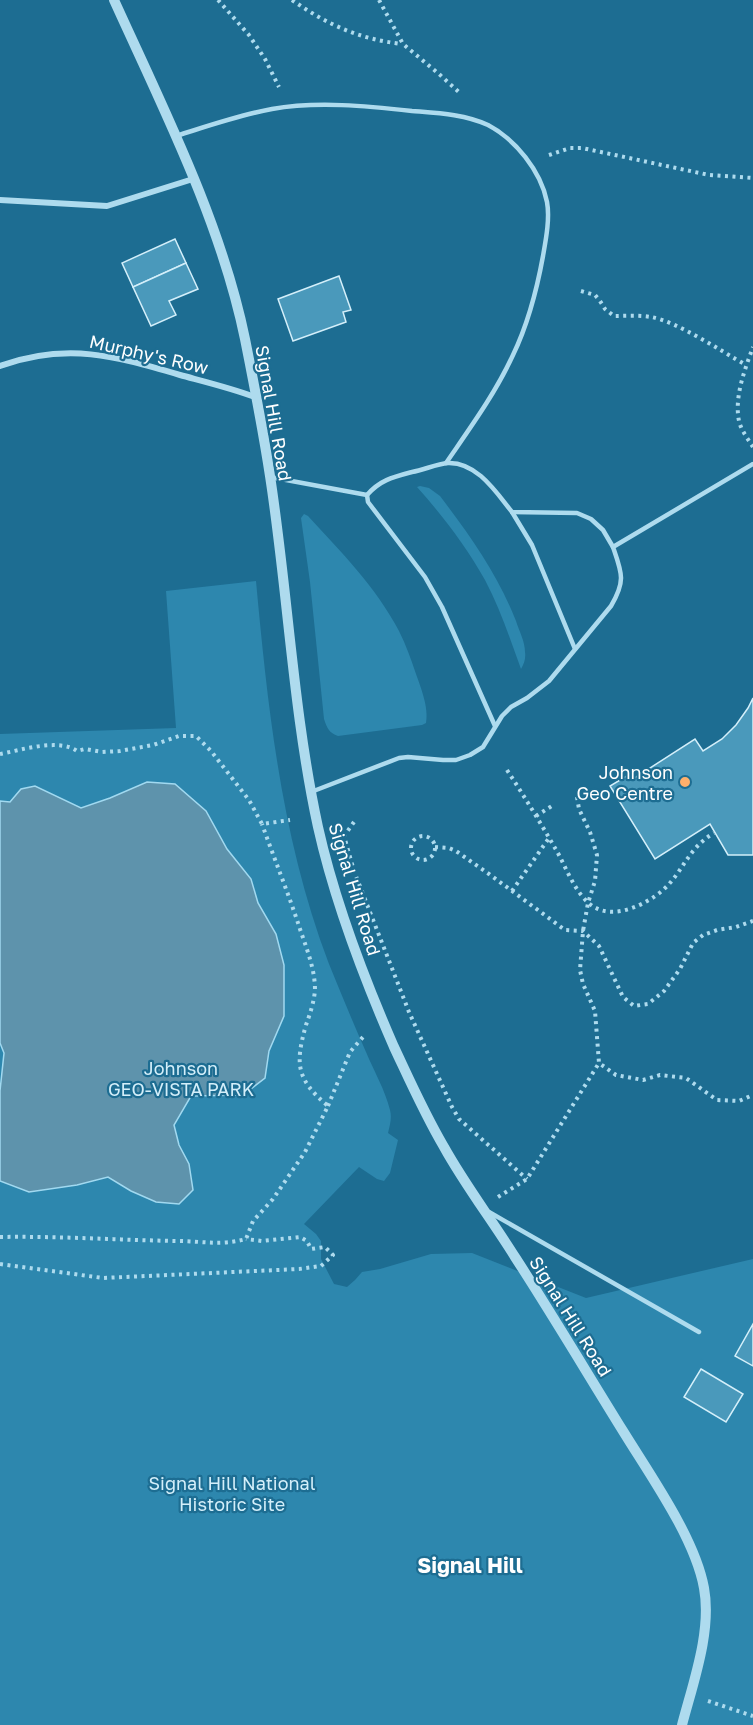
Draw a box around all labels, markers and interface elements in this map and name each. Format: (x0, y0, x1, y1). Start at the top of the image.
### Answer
street label: Murphy's Row (87, 330, 211, 378)
street label: Signal Hill Road (251, 343, 297, 483)
place label: Johnson Geo Centre (577, 761, 673, 804)
marker: Johnson Geo Centre (678, 775, 692, 789)
street label: Signal Hill Road (324, 820, 386, 958)
park label: Johnson GEO-VISTA PARK (108, 1057, 254, 1100)
street label: Signal Hill Road (525, 1252, 617, 1380)
park label: Signal Hill National Historic Site (149, 1472, 316, 1515)
district label: Signal Hill (417, 1552, 523, 1578)

